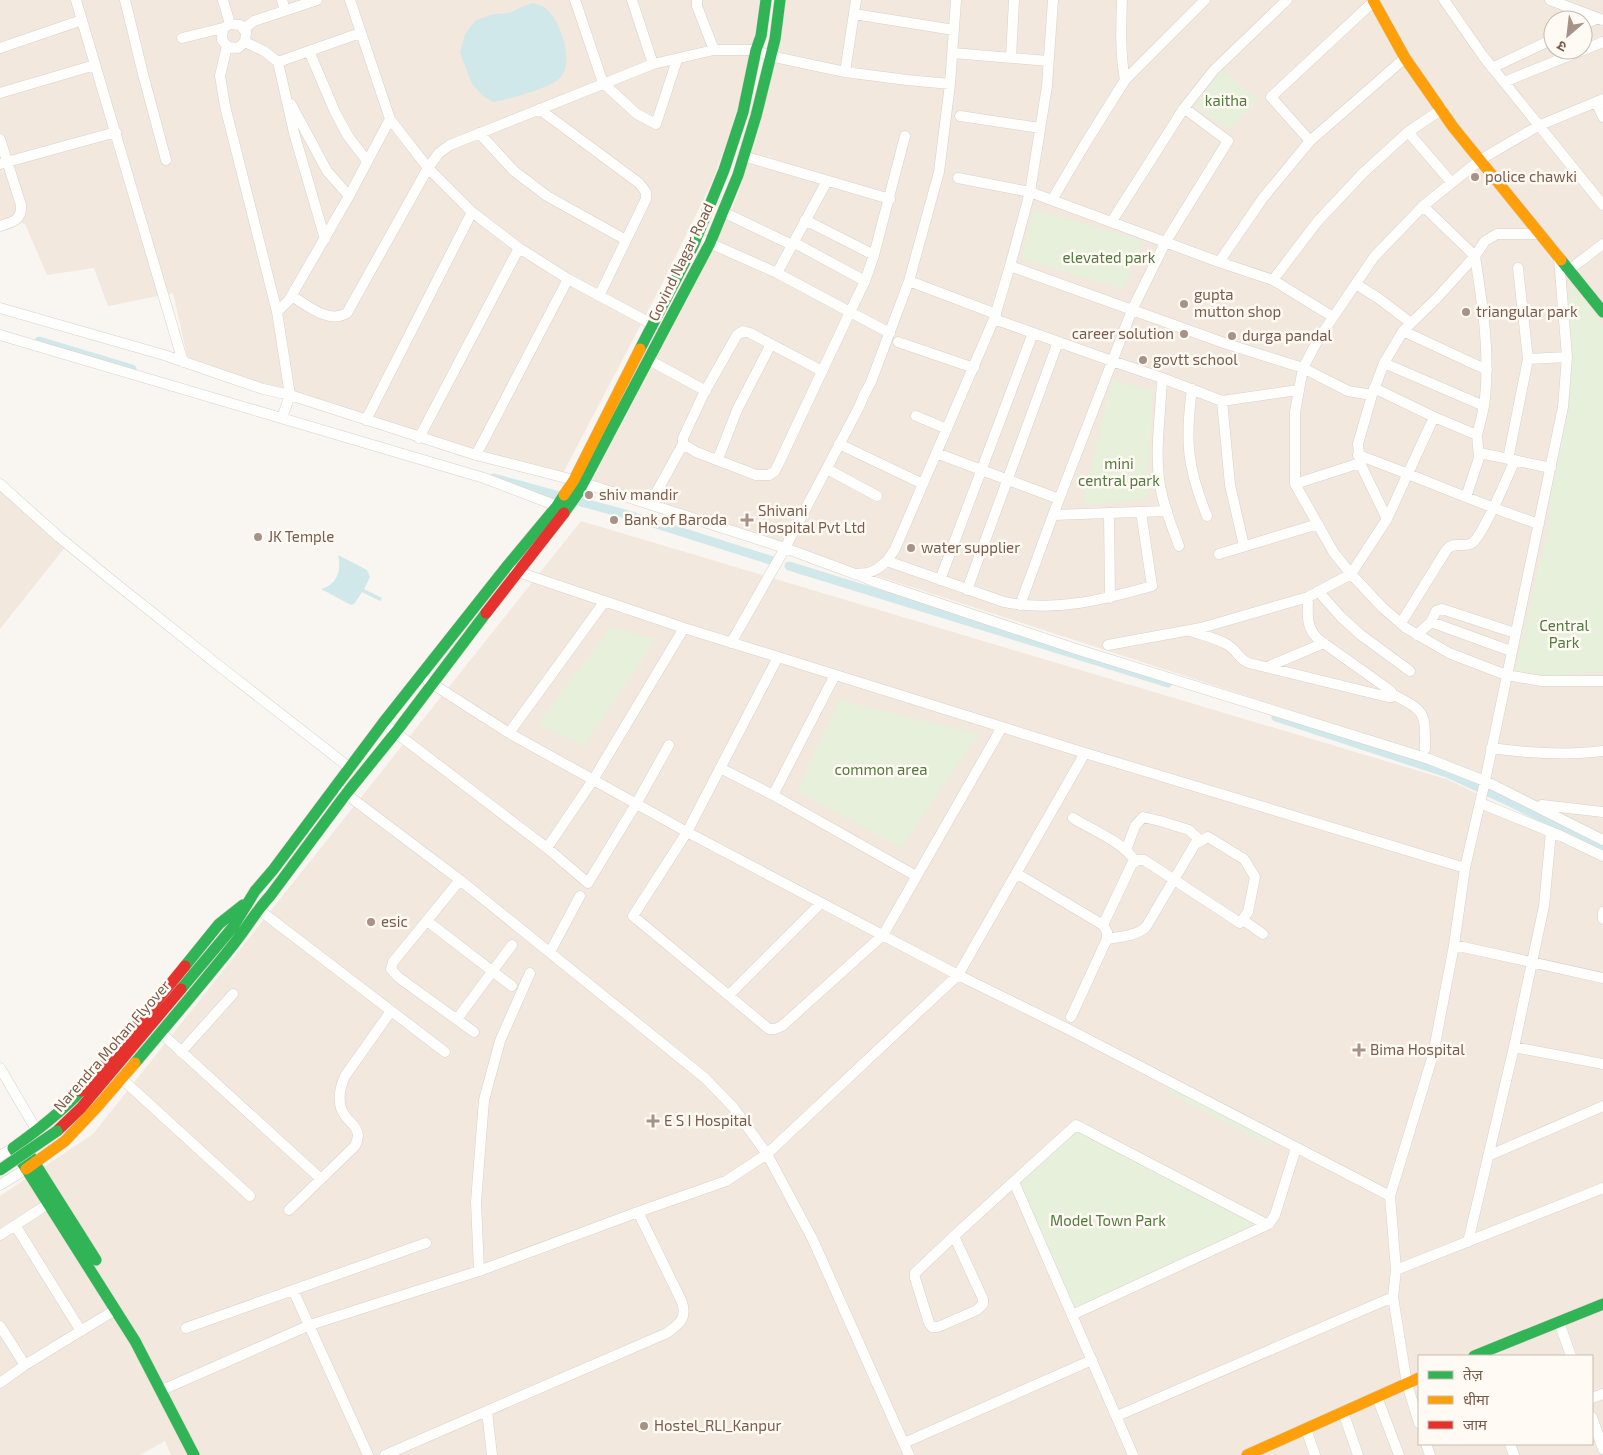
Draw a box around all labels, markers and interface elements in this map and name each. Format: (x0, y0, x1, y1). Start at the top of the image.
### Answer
north arrow (1543, 10, 1593, 60)
text: उ (1553, 37, 1569, 56)
park label: kaitha (1205, 91, 1247, 109)
place label: police chawki (1485, 167, 1577, 185)
marker: police chawki (1469, 171, 1481, 183)
street label: Govind Nagar Road (644, 200, 716, 324)
park label: elevated park (1063, 248, 1156, 266)
place label: gupta mutton shop (1194, 285, 1281, 320)
marker: gupta mutton shop (1178, 298, 1190, 310)
place label: triangular park (1476, 302, 1578, 320)
marker: triangular park (1460, 306, 1472, 318)
place label: career solution (1072, 324, 1174, 342)
place label: durga pandal (1242, 326, 1332, 344)
marker: career solution (1178, 328, 1190, 340)
marker: durga pandal (1226, 330, 1238, 342)
place label: govtt school (1153, 350, 1238, 368)
marker: govtt school (1137, 354, 1149, 366)
park label: mini central park (1078, 454, 1160, 489)
place label: shiv mandir (599, 485, 678, 503)
marker: shiv mandir (583, 489, 595, 501)
place label: Shivani Hospital Pvt Ltd (758, 501, 865, 536)
place label: Bank of Baroda (624, 510, 727, 528)
marker: Shivani Hospital Pvt Ltd (740, 513, 754, 527)
marker: Bank of Baroda (608, 514, 620, 526)
place label: JK Temple (268, 527, 334, 545)
marker: JK Temple (252, 531, 264, 543)
place label: water supplier (921, 538, 1020, 556)
marker: water supplier (905, 542, 917, 554)
park label: Central Park (1539, 616, 1589, 651)
park label: common area (835, 760, 927, 778)
place label: esic (381, 912, 408, 930)
marker: esic (365, 916, 377, 928)
street label: Narendra Mohan Flyover (49, 976, 173, 1115)
place label: Bima Hospital (1370, 1040, 1465, 1058)
marker: Bima Hospital (1352, 1043, 1366, 1057)
place label: E S I Hospital (664, 1111, 752, 1129)
marker: E S I Hospital (646, 1114, 660, 1128)
park label: Model Town Park (1050, 1211, 1166, 1229)
legend (1418, 1355, 1593, 1445)
text: तेज़ (1463, 1365, 1484, 1383)
text: धीमा (1463, 1390, 1490, 1408)
text: जाम (1463, 1415, 1488, 1433)
place label: Hostel_RLI_Kanpur (654, 1416, 782, 1434)
marker: Hostel_RLI_Kanpur (638, 1420, 650, 1432)

